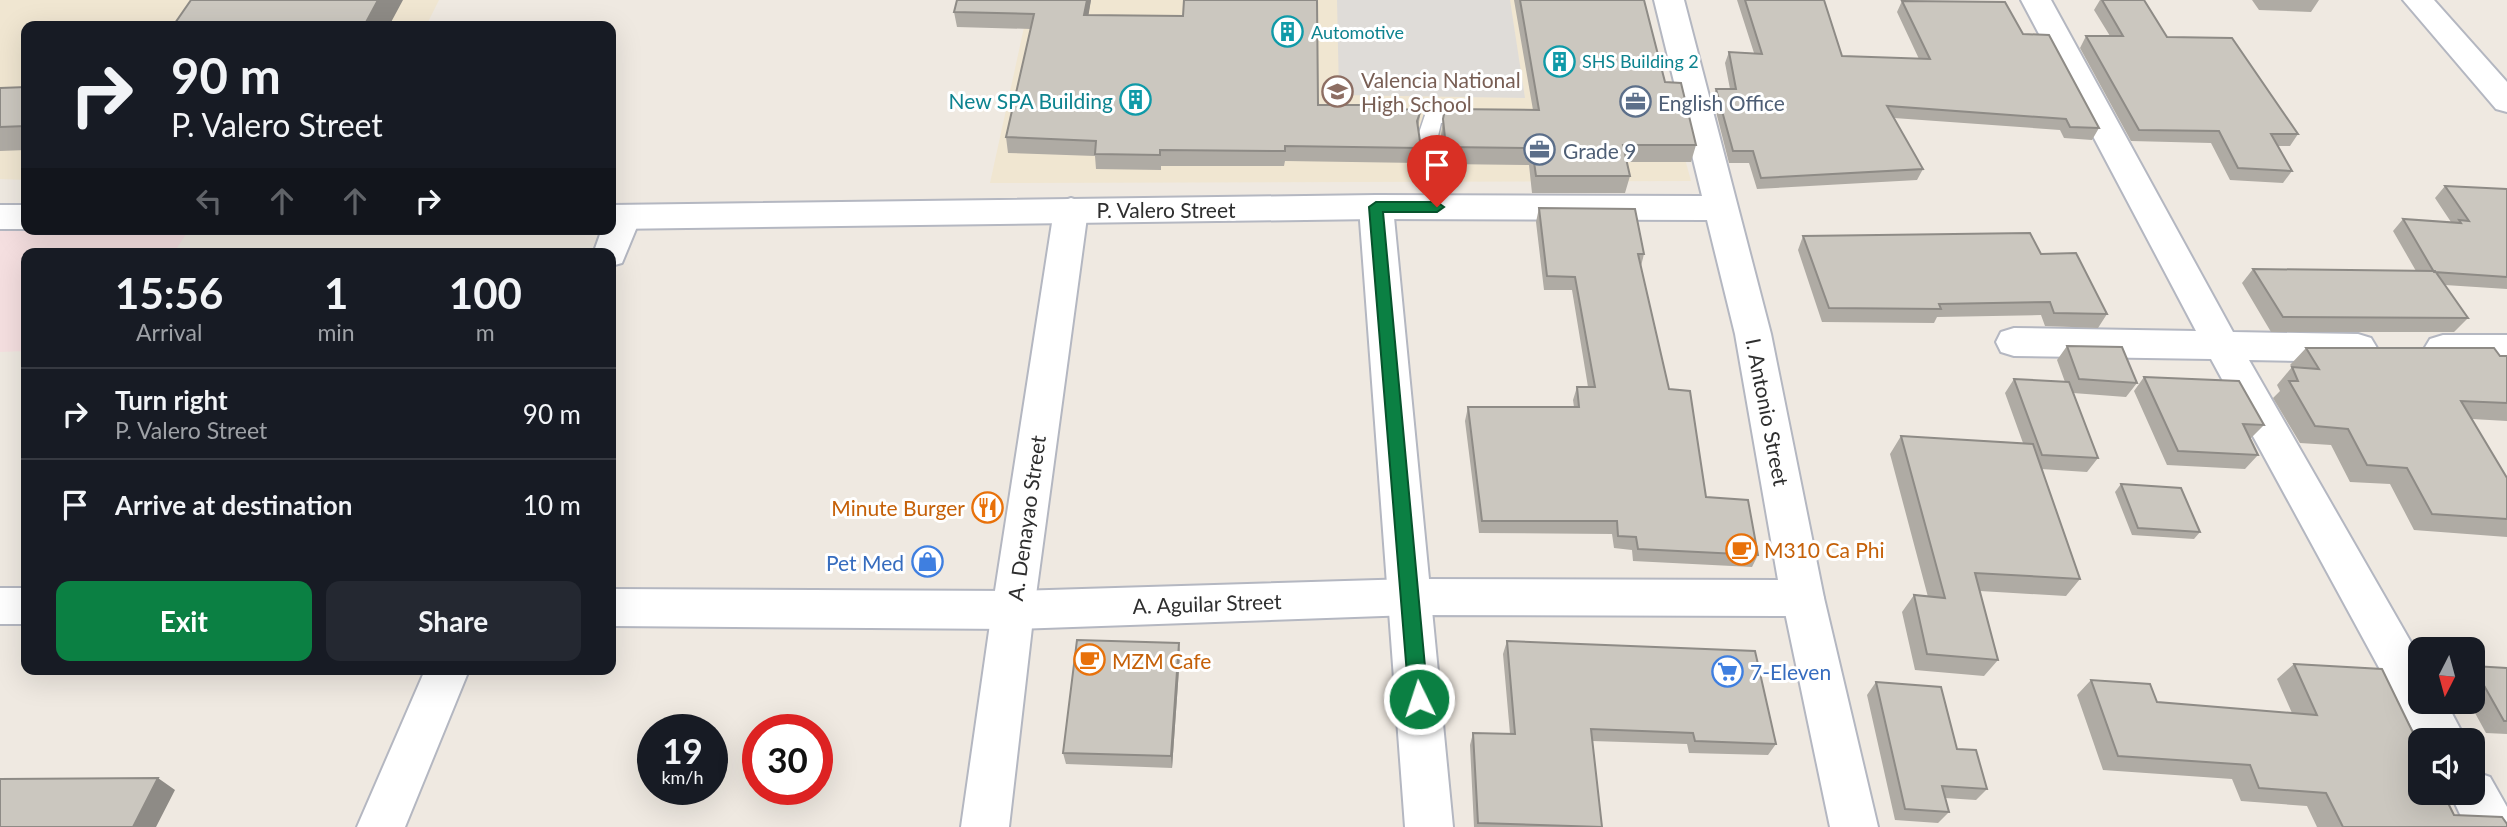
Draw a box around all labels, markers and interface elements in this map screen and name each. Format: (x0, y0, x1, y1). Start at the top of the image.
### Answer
building icon: Automotive (1271, 15, 1305, 49)
place label: Automotive (1311, 21, 1404, 43)
building icon: SHS Building 2 (1542, 44, 1576, 78)
text: 90 m (171, 46, 281, 104)
icon: right (56, 49, 147, 140)
place label: SHS Building 2 (1582, 50, 1699, 72)
place label: Valencia National High School (1361, 67, 1521, 116)
school or university icon: Valencia National High School (1321, 74, 1355, 108)
building icon: New SPA Building (1119, 83, 1153, 117)
office icon: English Office (1618, 85, 1652, 119)
place label: New SPA Building (949, 88, 1113, 113)
place label: English Office (1658, 90, 1785, 115)
text: P. Valero Street (171, 105, 383, 144)
office icon: Grade 9 (1523, 133, 1557, 167)
pin (1407, 135, 1467, 207)
place label: Grade 9 (1563, 138, 1637, 163)
icon: arrive (1418, 146, 1456, 184)
icon: left (190, 182, 228, 220)
icon: ahead (263, 182, 301, 220)
icon: ahead (336, 182, 374, 220)
icon: right (409, 182, 447, 220)
street label: P. Valero Street (1096, 197, 1236, 222)
text: 15:56 (115, 268, 223, 318)
text: 1 (324, 268, 348, 318)
text: 100 (449, 268, 522, 318)
text: Arrival (136, 318, 202, 346)
text: min (317, 318, 355, 346)
text: m (476, 318, 495, 346)
street label: I. Antonio Street (1741, 336, 1795, 488)
text: Turn right (115, 384, 228, 416)
icon: right (56, 395, 94, 433)
text: 90 m (523, 398, 581, 430)
text: P. Valero Street (115, 416, 267, 444)
street label: A. Denayao Street (1002, 433, 1050, 602)
icon: arrive (56, 486, 94, 524)
text: Arrive at destination (115, 489, 352, 521)
text: 10 m (523, 489, 581, 521)
restaurant icon: Minute Burger (971, 490, 1005, 524)
place label: Minute Burger (831, 495, 965, 520)
cafe icon: M310 Ca Phi (1724, 532, 1758, 566)
place label: M310 Ca Phi (1764, 537, 1885, 562)
shop icon: Pet Med (910, 545, 944, 579)
place label: Pet Med (826, 550, 904, 575)
button: Exit (56, 581, 312, 661)
button: Share (326, 581, 581, 661)
street label: A. Aguilar Street (1132, 588, 1282, 618)
north arrow (2408, 637, 2485, 714)
map controls (2408, 637, 2485, 805)
cafe icon: MZM Cafe (1072, 643, 1106, 677)
place label: MZM Cafe (1112, 648, 1211, 673)
supermarket icon: 7-Eleven (1710, 654, 1744, 688)
place label: 7-Eleven (1750, 659, 1831, 684)
position arrow (1382, 662, 1456, 736)
speed limit sign: 30 (742, 714, 833, 805)
button: sound (2408, 728, 2485, 805)
text: 19 (662, 729, 703, 771)
text: km/h (661, 766, 704, 788)

